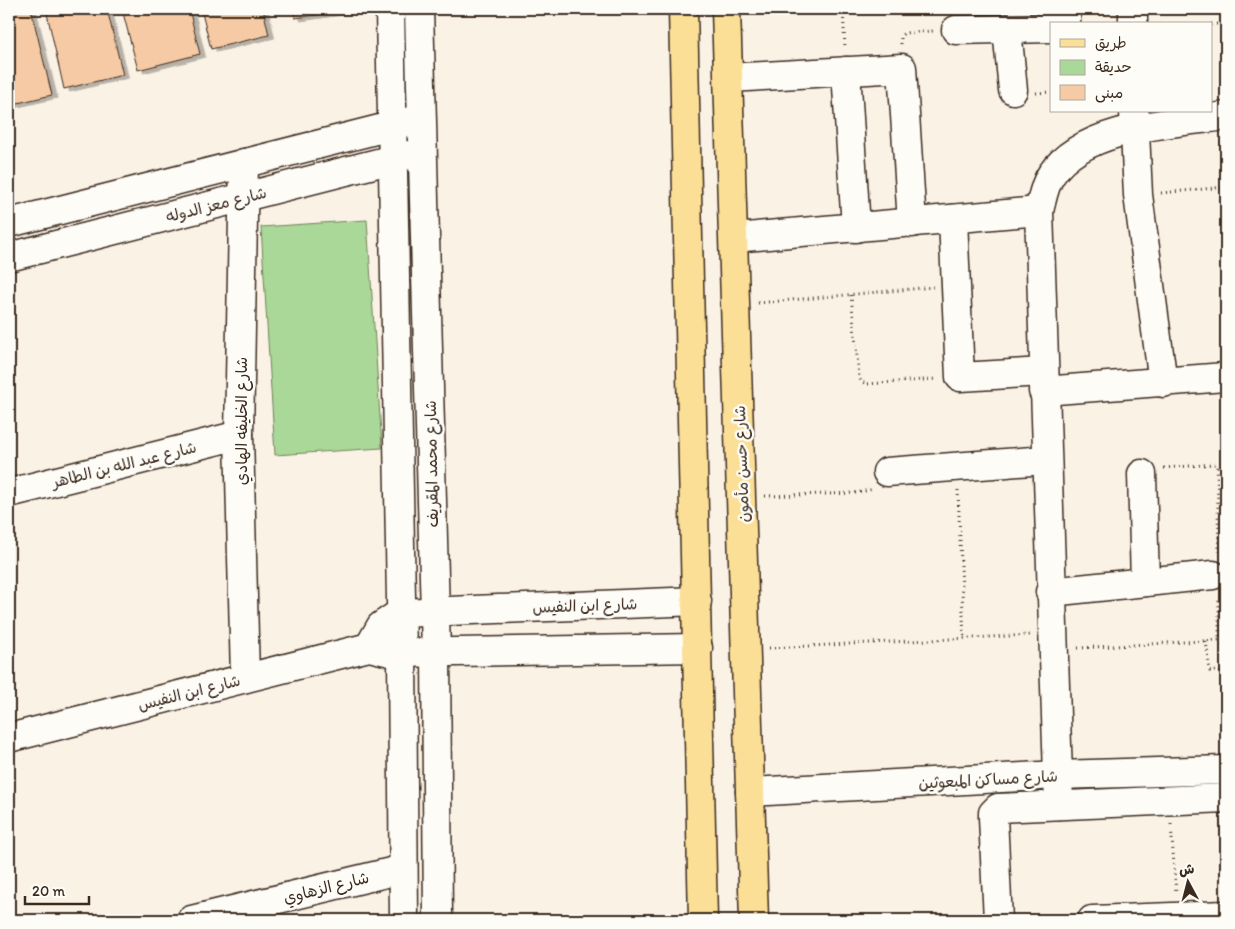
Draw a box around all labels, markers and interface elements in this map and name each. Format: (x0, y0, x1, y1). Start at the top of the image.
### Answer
legend (1050, 22, 1212, 112)
text: طريق (1095, 34, 1127, 52)
text: حديقة (1095, 58, 1132, 76)
text: مبنى (1095, 84, 1123, 103)
street label: شارع معز الدوله (164, 183, 269, 228)
street label: شارع الخليفه الهادي (232, 357, 253, 485)
street label: شارع محمد المقريف (421, 400, 444, 528)
street label: شارع حسن مأمون (730, 405, 755, 523)
street label: شارع عبد الله بن الطاهر (48, 437, 199, 494)
street label: شارع ابن النفيس (532, 594, 638, 619)
street label: شارع ابن النفيس (136, 671, 243, 716)
street label: شارع مساكن المبعوثين (918, 766, 1058, 795)
north arrow (1162, 856, 1212, 906)
text: ش (1178, 860, 1195, 879)
street label: شارع الزهاوي (281, 868, 371, 909)
scale bar (25, 874, 89, 906)
text: 20 m (32, 882, 66, 900)

